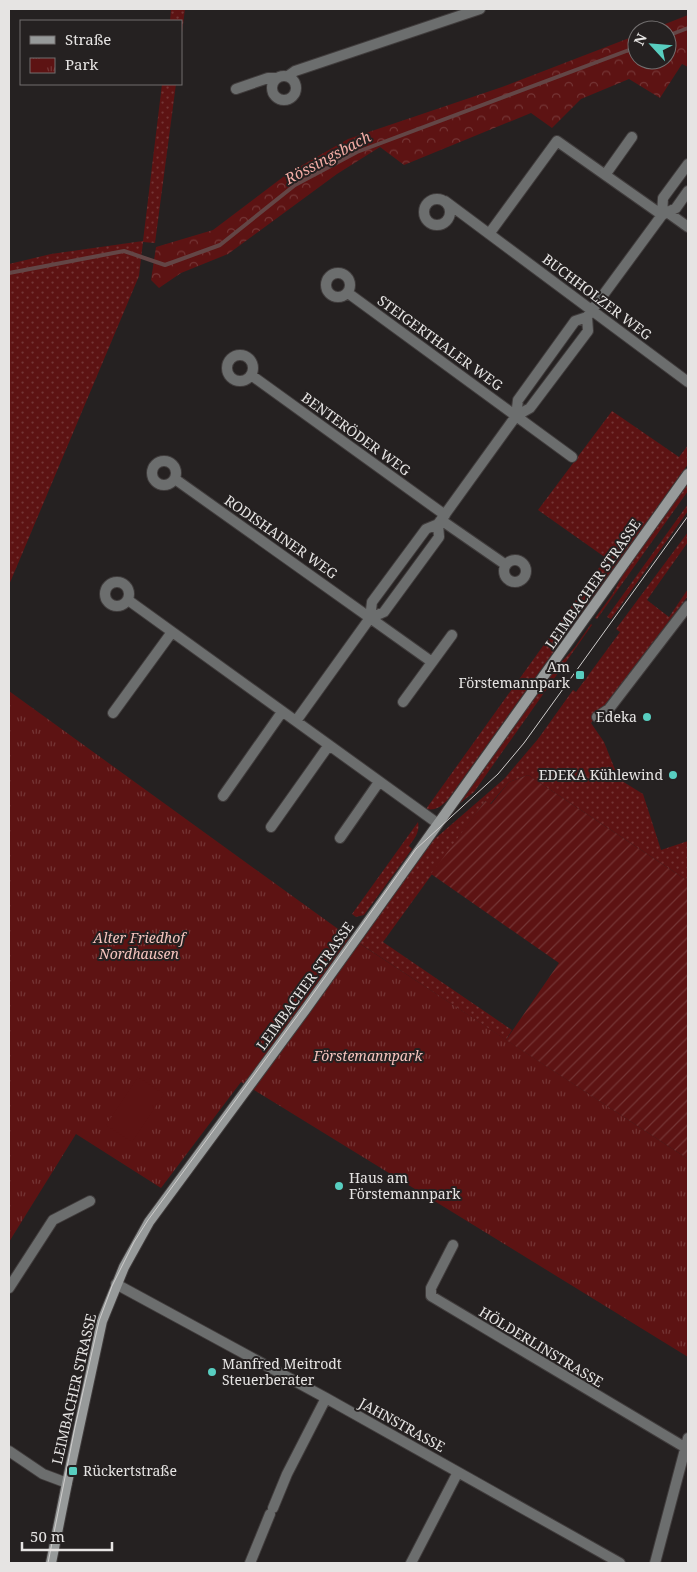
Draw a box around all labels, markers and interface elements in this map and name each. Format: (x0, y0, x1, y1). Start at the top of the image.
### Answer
legend (20, 20, 182, 85)
north arrow (627, 20, 677, 70)
text: Straße (65, 29, 111, 49)
text: N (629, 30, 651, 48)
text: Park (65, 54, 99, 74)
water label: Rössingsbach (280, 126, 374, 189)
street label: BUCHHOLZER WEG (539, 249, 656, 344)
street label: STEIGERTHALER WEG (374, 291, 507, 395)
street label: BENTERÖDER WEG (298, 388, 415, 480)
street label: RODISHAINER WEG (221, 490, 342, 583)
street label: LEIMBACHER STRASSE (541, 515, 645, 652)
place label: Am Förstemannpark (458, 657, 571, 692)
marker: Am Förstemannpark (574, 669, 586, 681)
place label: Edeka (596, 707, 637, 726)
marker: Edeka (641, 711, 653, 723)
place label: EDEKA Kühlewind (539, 765, 663, 784)
marker: EDEKA Kühlewind (667, 769, 679, 781)
street label: LEIMBACHER STRASSE (252, 917, 358, 1054)
park label: Alter Friedhof Nordhausen (92, 928, 187, 963)
park label: Förstemannpark (313, 1046, 424, 1065)
place label: Haus am Förstemannpark (349, 1168, 461, 1203)
marker: Haus am Förstemannpark (333, 1180, 345, 1192)
street label: HÖLDERLINSTRASSE (476, 1302, 607, 1391)
street label: LEIMBACHER STRASSE (47, 1311, 100, 1466)
place label: Manfred Meitrodt Steuerberater (222, 1354, 342, 1389)
marker: Manfred Meitrodt Steuerberater (206, 1366, 218, 1378)
street label: JAHNSTRASSE (355, 1393, 449, 1456)
place label: Rückertstraße (83, 1461, 177, 1480)
marker: Rückertstraße (67, 1465, 79, 1477)
scale bar (22, 1520, 112, 1552)
text: 50 m (30, 1526, 65, 1546)

